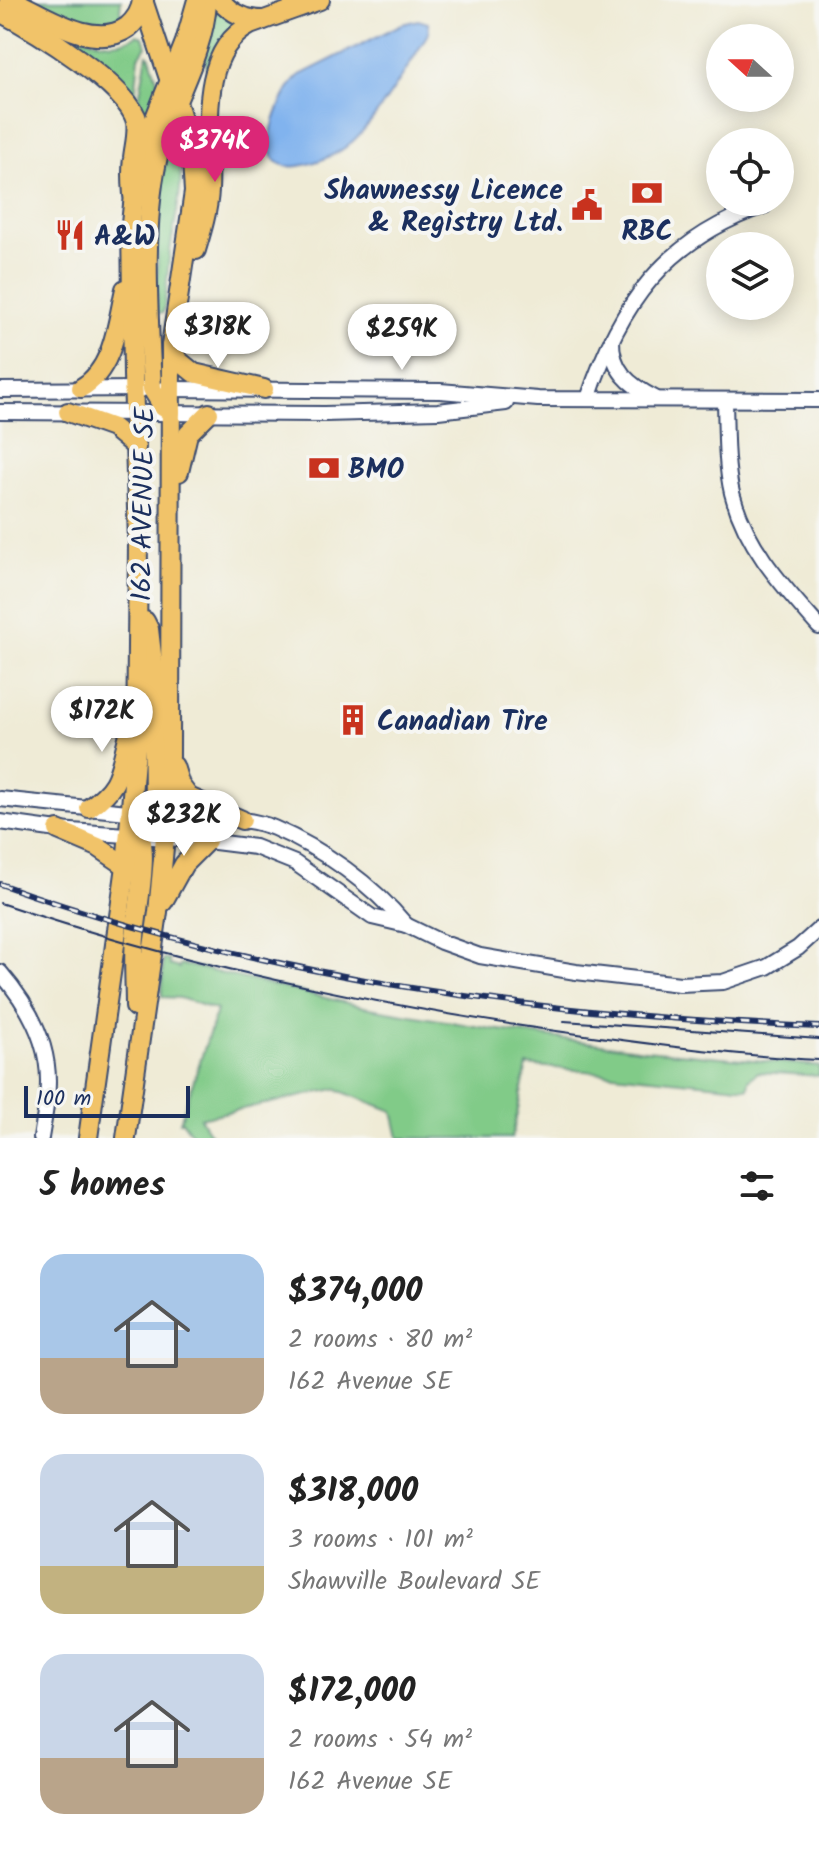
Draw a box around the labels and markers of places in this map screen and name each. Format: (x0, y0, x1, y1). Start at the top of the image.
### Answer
pin: $374K (159, 116, 271, 184)
place label: Shawnessy Licence & Registry Ltd. (324, 169, 563, 246)
bank icon: RBC (630, 176, 664, 210)
public building icon: Shawnessy Licence & Registry Ltd. (570, 188, 604, 222)
place label: RBC (621, 210, 673, 255)
place label: A&W (94, 215, 156, 260)
restaurant icon: A&W (53, 218, 87, 252)
pin: $318K (162, 302, 274, 370)
pin: $259K (346, 304, 458, 372)
place label: BMO (348, 448, 404, 493)
bank icon: BMO (307, 451, 341, 485)
pin: $172K (46, 686, 158, 754)
place label: Canadian Tire (377, 700, 548, 745)
building icon: Canadian Tire (336, 703, 370, 737)
pin: $232K (128, 790, 240, 858)

